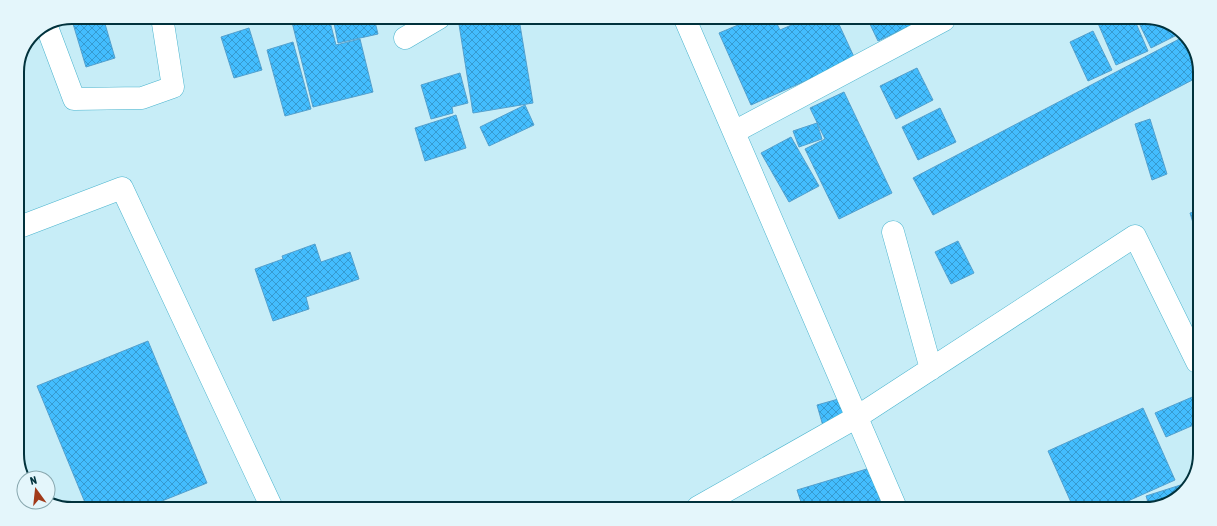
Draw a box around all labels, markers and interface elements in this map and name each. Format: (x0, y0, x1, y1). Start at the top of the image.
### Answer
north arrow (16, 470, 56, 510)
text: N (29, 474, 38, 487)

